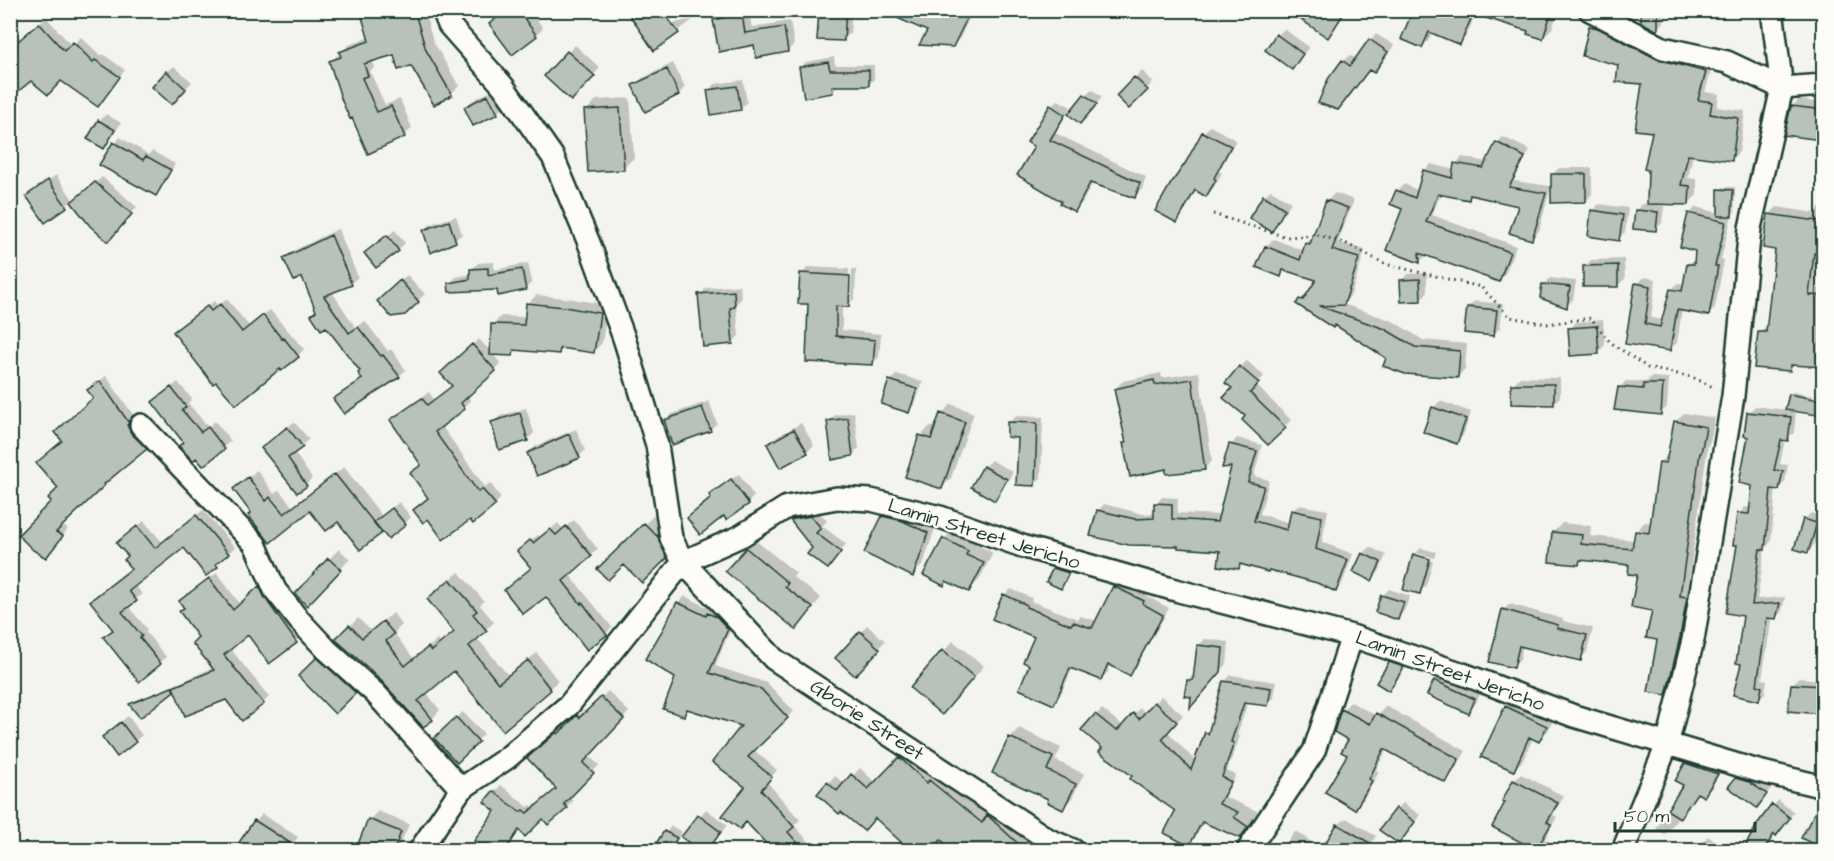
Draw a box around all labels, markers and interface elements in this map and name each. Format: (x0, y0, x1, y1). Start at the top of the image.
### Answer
street label: Lamin Street Jericho (884, 491, 1084, 577)
street label: Lamin Street Jericho (1351, 624, 1549, 718)
street label: Gborie Street (804, 673, 930, 767)
scale bar (1615, 795, 1754, 833)
text: 50 m (1624, 804, 1669, 829)

